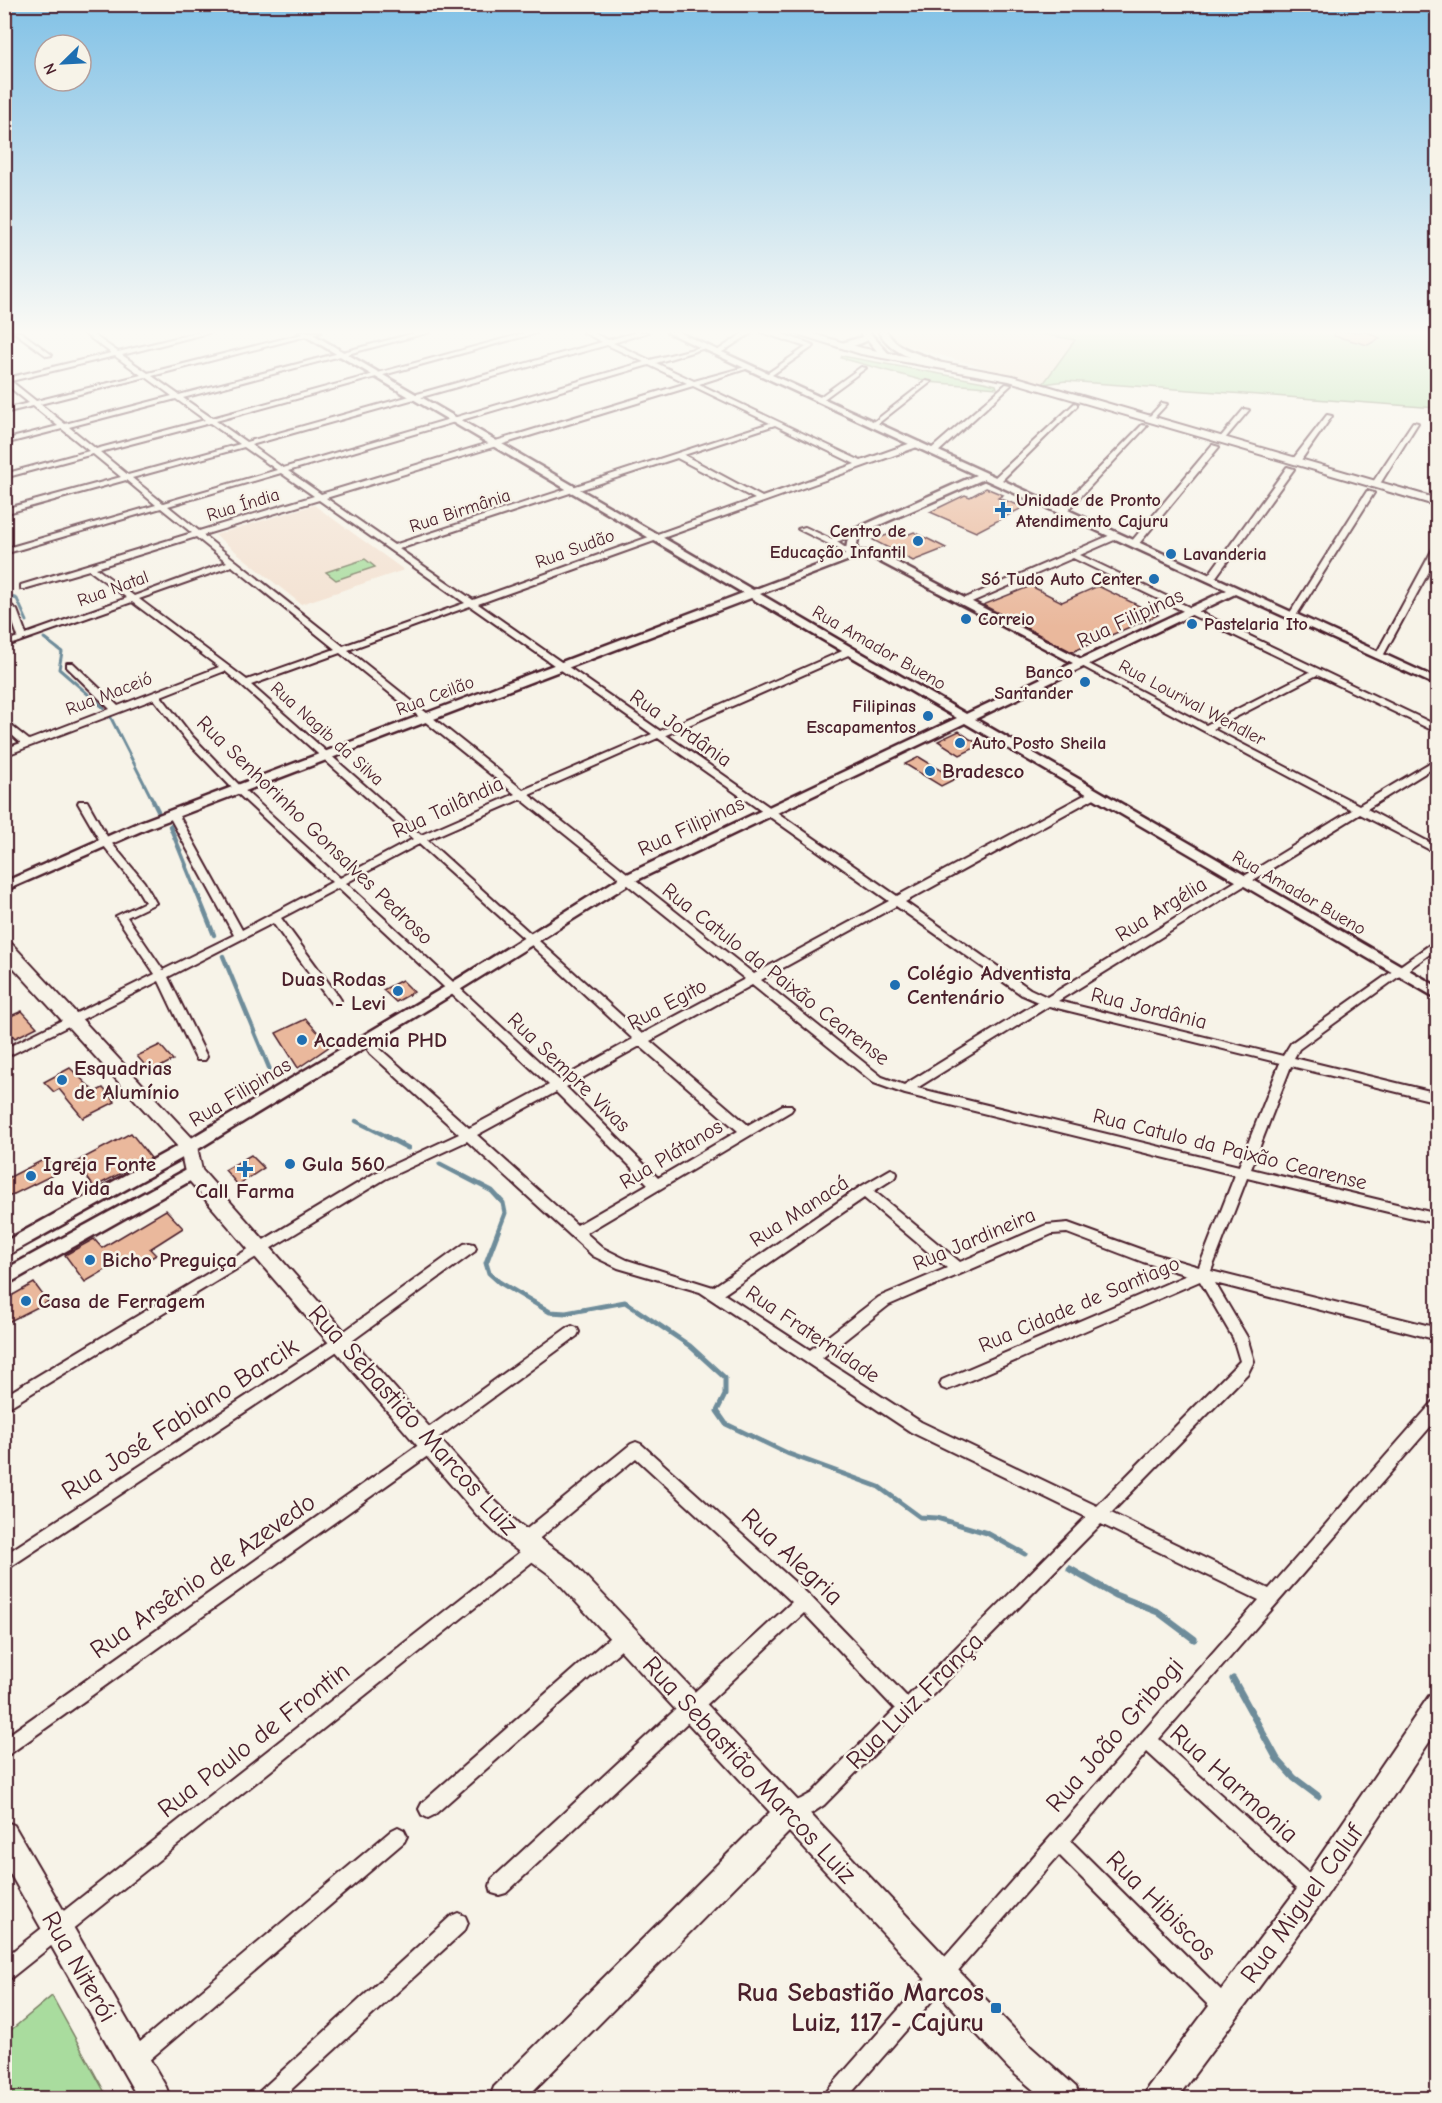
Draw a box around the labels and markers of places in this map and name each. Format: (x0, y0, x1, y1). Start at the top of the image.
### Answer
place label: Unidade de Pronto Atendimento Cajuru (1016, 490, 1168, 532)
marker: Unidade de Pronto Atendimento Cajuru (994, 501, 1012, 519)
place label: Centro de Educação Infantil (770, 521, 906, 563)
marker: Centro de Educação Infantil (911, 534, 925, 548)
place label: Lavanderia (1183, 544, 1267, 565)
marker: Lavanderia (1164, 547, 1178, 561)
place label: Só Tudo Auto Center (981, 569, 1143, 590)
marker: Só Tudo Auto Center (1147, 572, 1161, 586)
place label: Correio (978, 609, 1035, 630)
marker: Correio (959, 612, 973, 626)
place label: Pastelaria Ito (1204, 614, 1308, 635)
marker: Pastelaria Ito (1185, 617, 1199, 631)
place label: Banco Santander (994, 662, 1074, 704)
marker: Banco Santander (1078, 675, 1092, 689)
place label: Filipinas Escapamentos (806, 696, 916, 738)
marker: Filipinas Escapamentos (921, 709, 935, 723)
place label: Auto Posto Sheila (972, 733, 1106, 754)
marker: Auto Posto Sheila (953, 736, 967, 750)
place label: Bradesco (942, 759, 1024, 783)
marker: Bradesco (923, 764, 937, 778)
place label: Colégio Adventista Centenário (907, 961, 1072, 1009)
place label: Duas Rodas - Levi (281, 967, 386, 1015)
marker: Colégio Adventista Centenário (888, 978, 902, 992)
marker: Duas Rodas - Levi (391, 984, 405, 998)
place label: Academia PHD (314, 1028, 447, 1052)
marker: Academia PHD (295, 1033, 309, 1047)
place label: Esquadrias de Alumínio (74, 1056, 180, 1104)
marker: Esquadrias de Alumínio (55, 1073, 69, 1087)
place label: Igreja Fonte da Vida (43, 1152, 156, 1200)
place label: Gula 560 (302, 1152, 385, 1176)
marker: Gula 560 (283, 1157, 297, 1171)
marker: Call Farma (238, 1162, 252, 1176)
marker: Igreja Fonte da Vida (24, 1169, 38, 1183)
place label: Call Farma (195, 1179, 295, 1203)
place label: Bicho Preguiça (102, 1248, 237, 1272)
marker: Bicho Preguiça (83, 1253, 97, 1267)
place label: Casa de Ferragem (38, 1289, 205, 1313)
marker: Casa de Ferragem (19, 1294, 33, 1308)
place label: Rua Sebastião Marcos Luiz, 117 - Cajuru (737, 1978, 984, 2038)
marker: Rua Sebastião Marcos Luiz, 117 - Cajuru (989, 2001, 1003, 2015)

